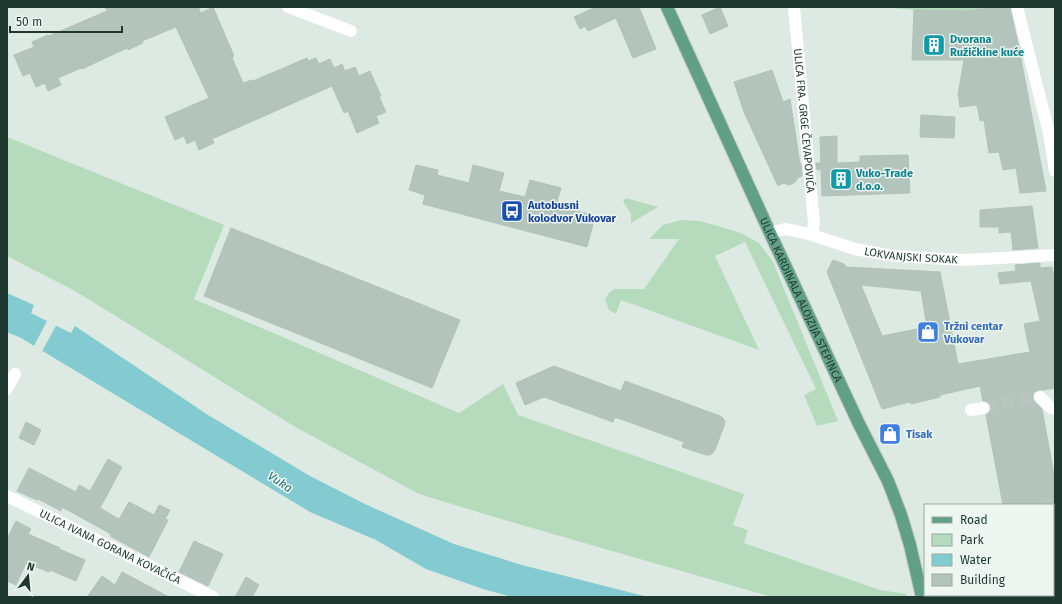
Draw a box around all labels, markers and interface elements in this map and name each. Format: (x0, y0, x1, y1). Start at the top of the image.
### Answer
scale bar (10, 8, 122, 34)
text: 50 m (16, 15, 42, 29)
building icon: Dvorana Ružičkine kuće (921, 32, 947, 58)
place label: Dvorana Ružičkine kuće (950, 33, 1024, 59)
street label: ULICA FRA. GRGE ČEVAPOVIĆA (791, 48, 818, 194)
building icon: Vuko-Trade d.o.o. (828, 166, 854, 192)
place label: Vuko-Trade d.o.o. (855, 167, 913, 193)
bus stop icon: Autobusni kolodvor Vukovar (499, 198, 525, 224)
place label: Autobusni kolodvor Vukovar (527, 199, 617, 225)
street label: ULICA KARDINALA ALOJZIJA STEPINCA (757, 215, 845, 385)
street label: LOKVANJSKI SOKAK (863, 244, 959, 266)
shop icon: Tržni centar Vukovar (915, 319, 941, 345)
place label: Tržni centar Vukovar (943, 320, 1004, 346)
shop icon: Tisak (877, 421, 903, 447)
place label: Tisak (906, 428, 933, 441)
water label: Vuka (265, 469, 295, 495)
legend (924, 504, 1054, 596)
street label: ULICA IVANA GORANA KOVAČIĆA (37, 506, 184, 587)
text: Road (960, 513, 988, 527)
text: Park (960, 533, 984, 547)
text: Water (960, 553, 992, 567)
north arrow (8, 556, 48, 596)
text: N (25, 560, 36, 574)
text: Building (960, 573, 1006, 587)

